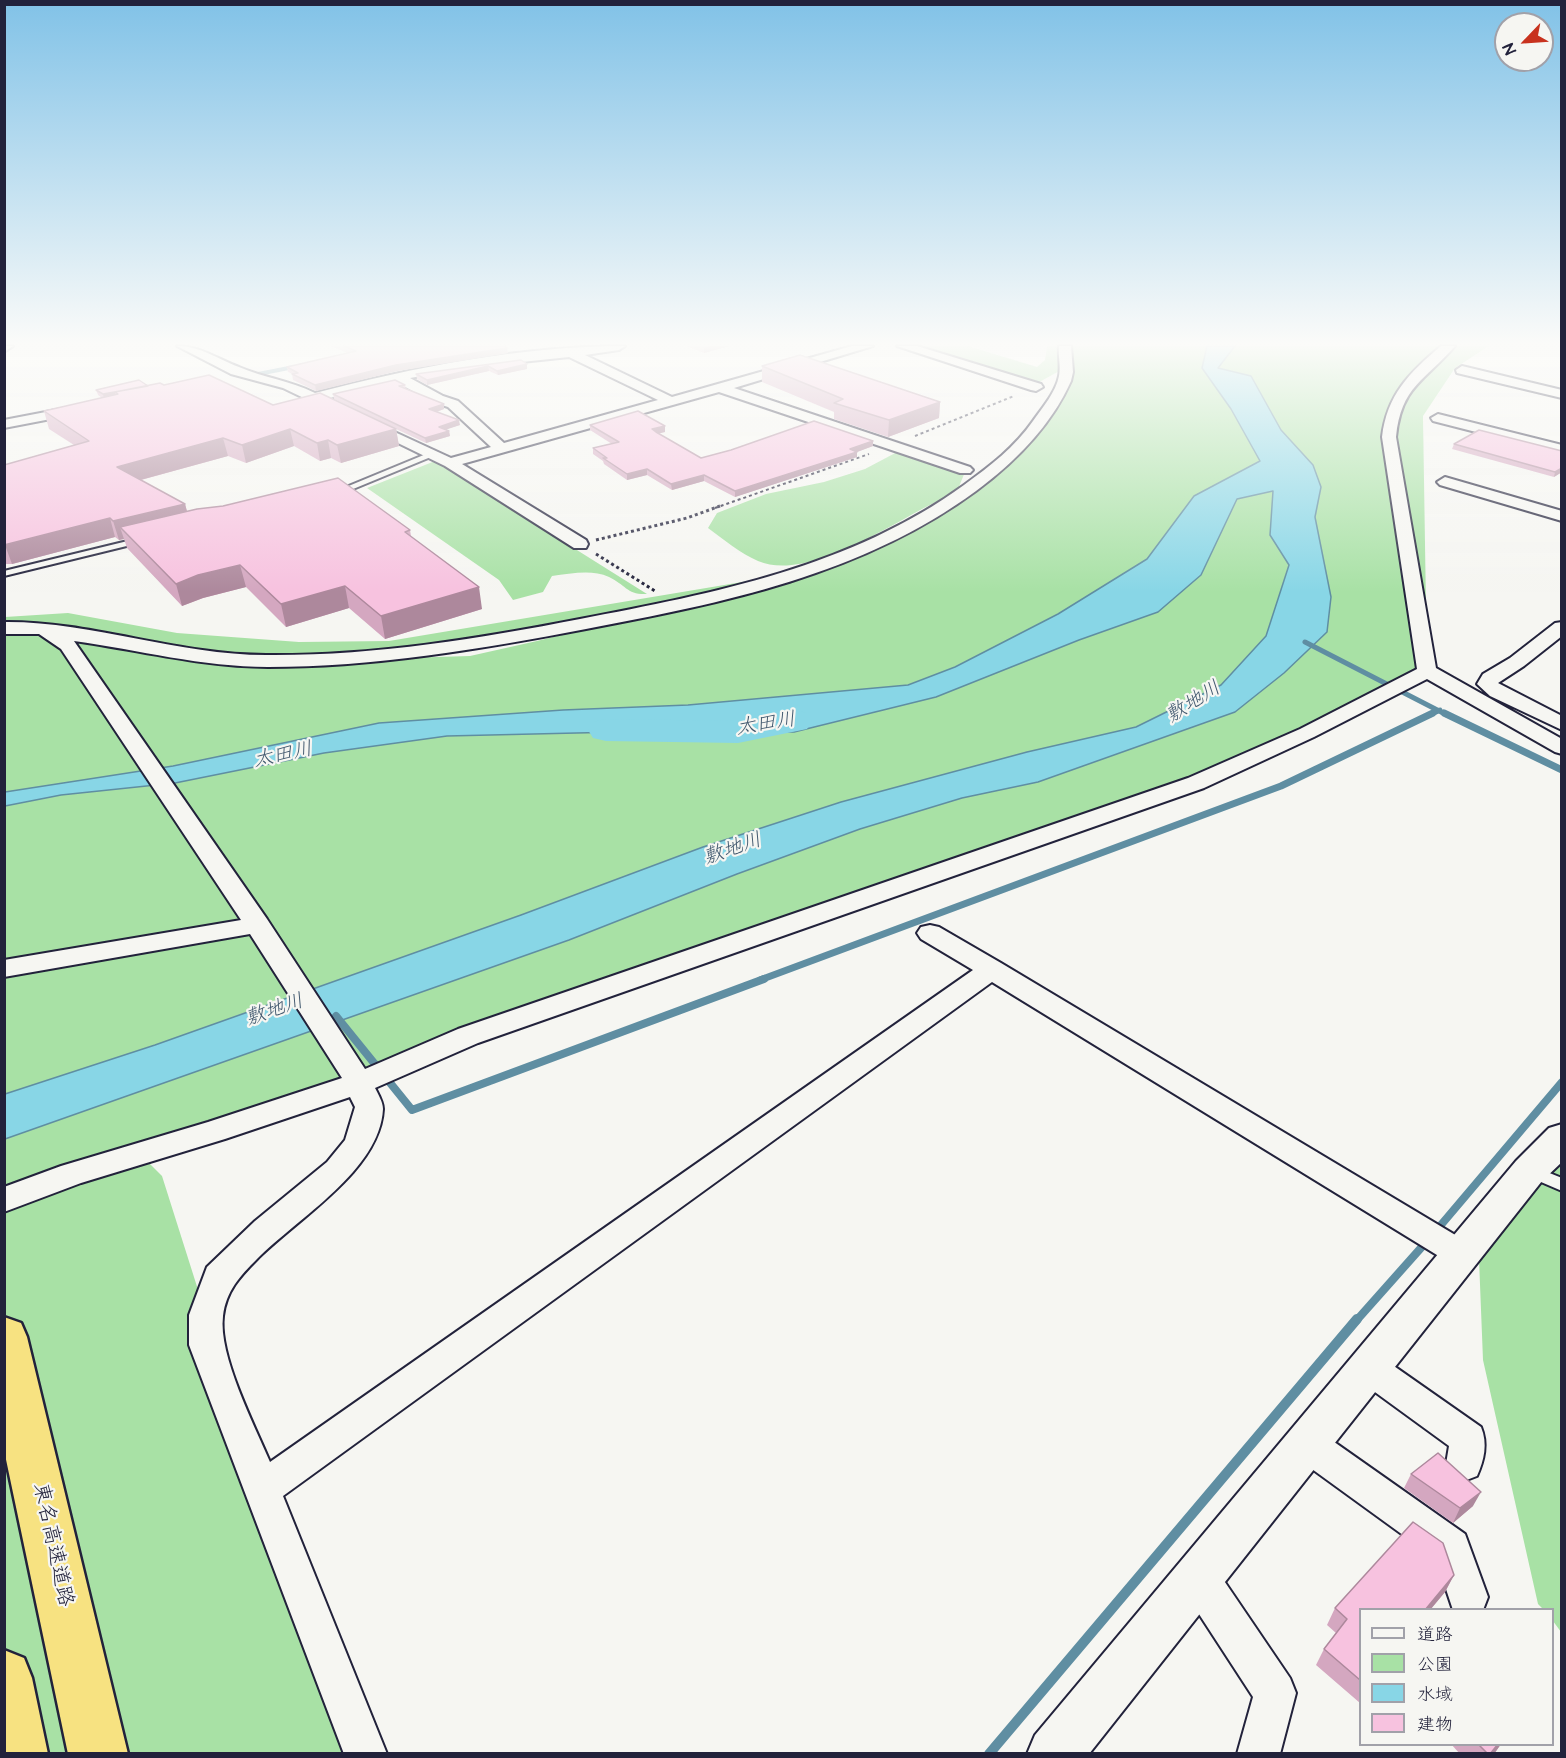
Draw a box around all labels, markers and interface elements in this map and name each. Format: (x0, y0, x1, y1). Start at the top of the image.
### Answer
north arrow (1494, 12, 1554, 72)
text: N (1497, 40, 1522, 58)
water label: 敷地川 (1162, 677, 1226, 729)
water label: 太田川 (734, 708, 798, 742)
water label: 太田川 (251, 738, 315, 774)
water label: 敷地川 (701, 829, 765, 871)
water label: 敷地川 (243, 990, 307, 1032)
street label: 東名高速道路 (27, 1481, 77, 1609)
legend (1359, 1608, 1554, 1746)
text: 道路 (1417, 1622, 1453, 1647)
text: 公園 (1417, 1652, 1453, 1677)
text: 水域 (1417, 1682, 1453, 1707)
text: 建物 (1417, 1712, 1453, 1737)

